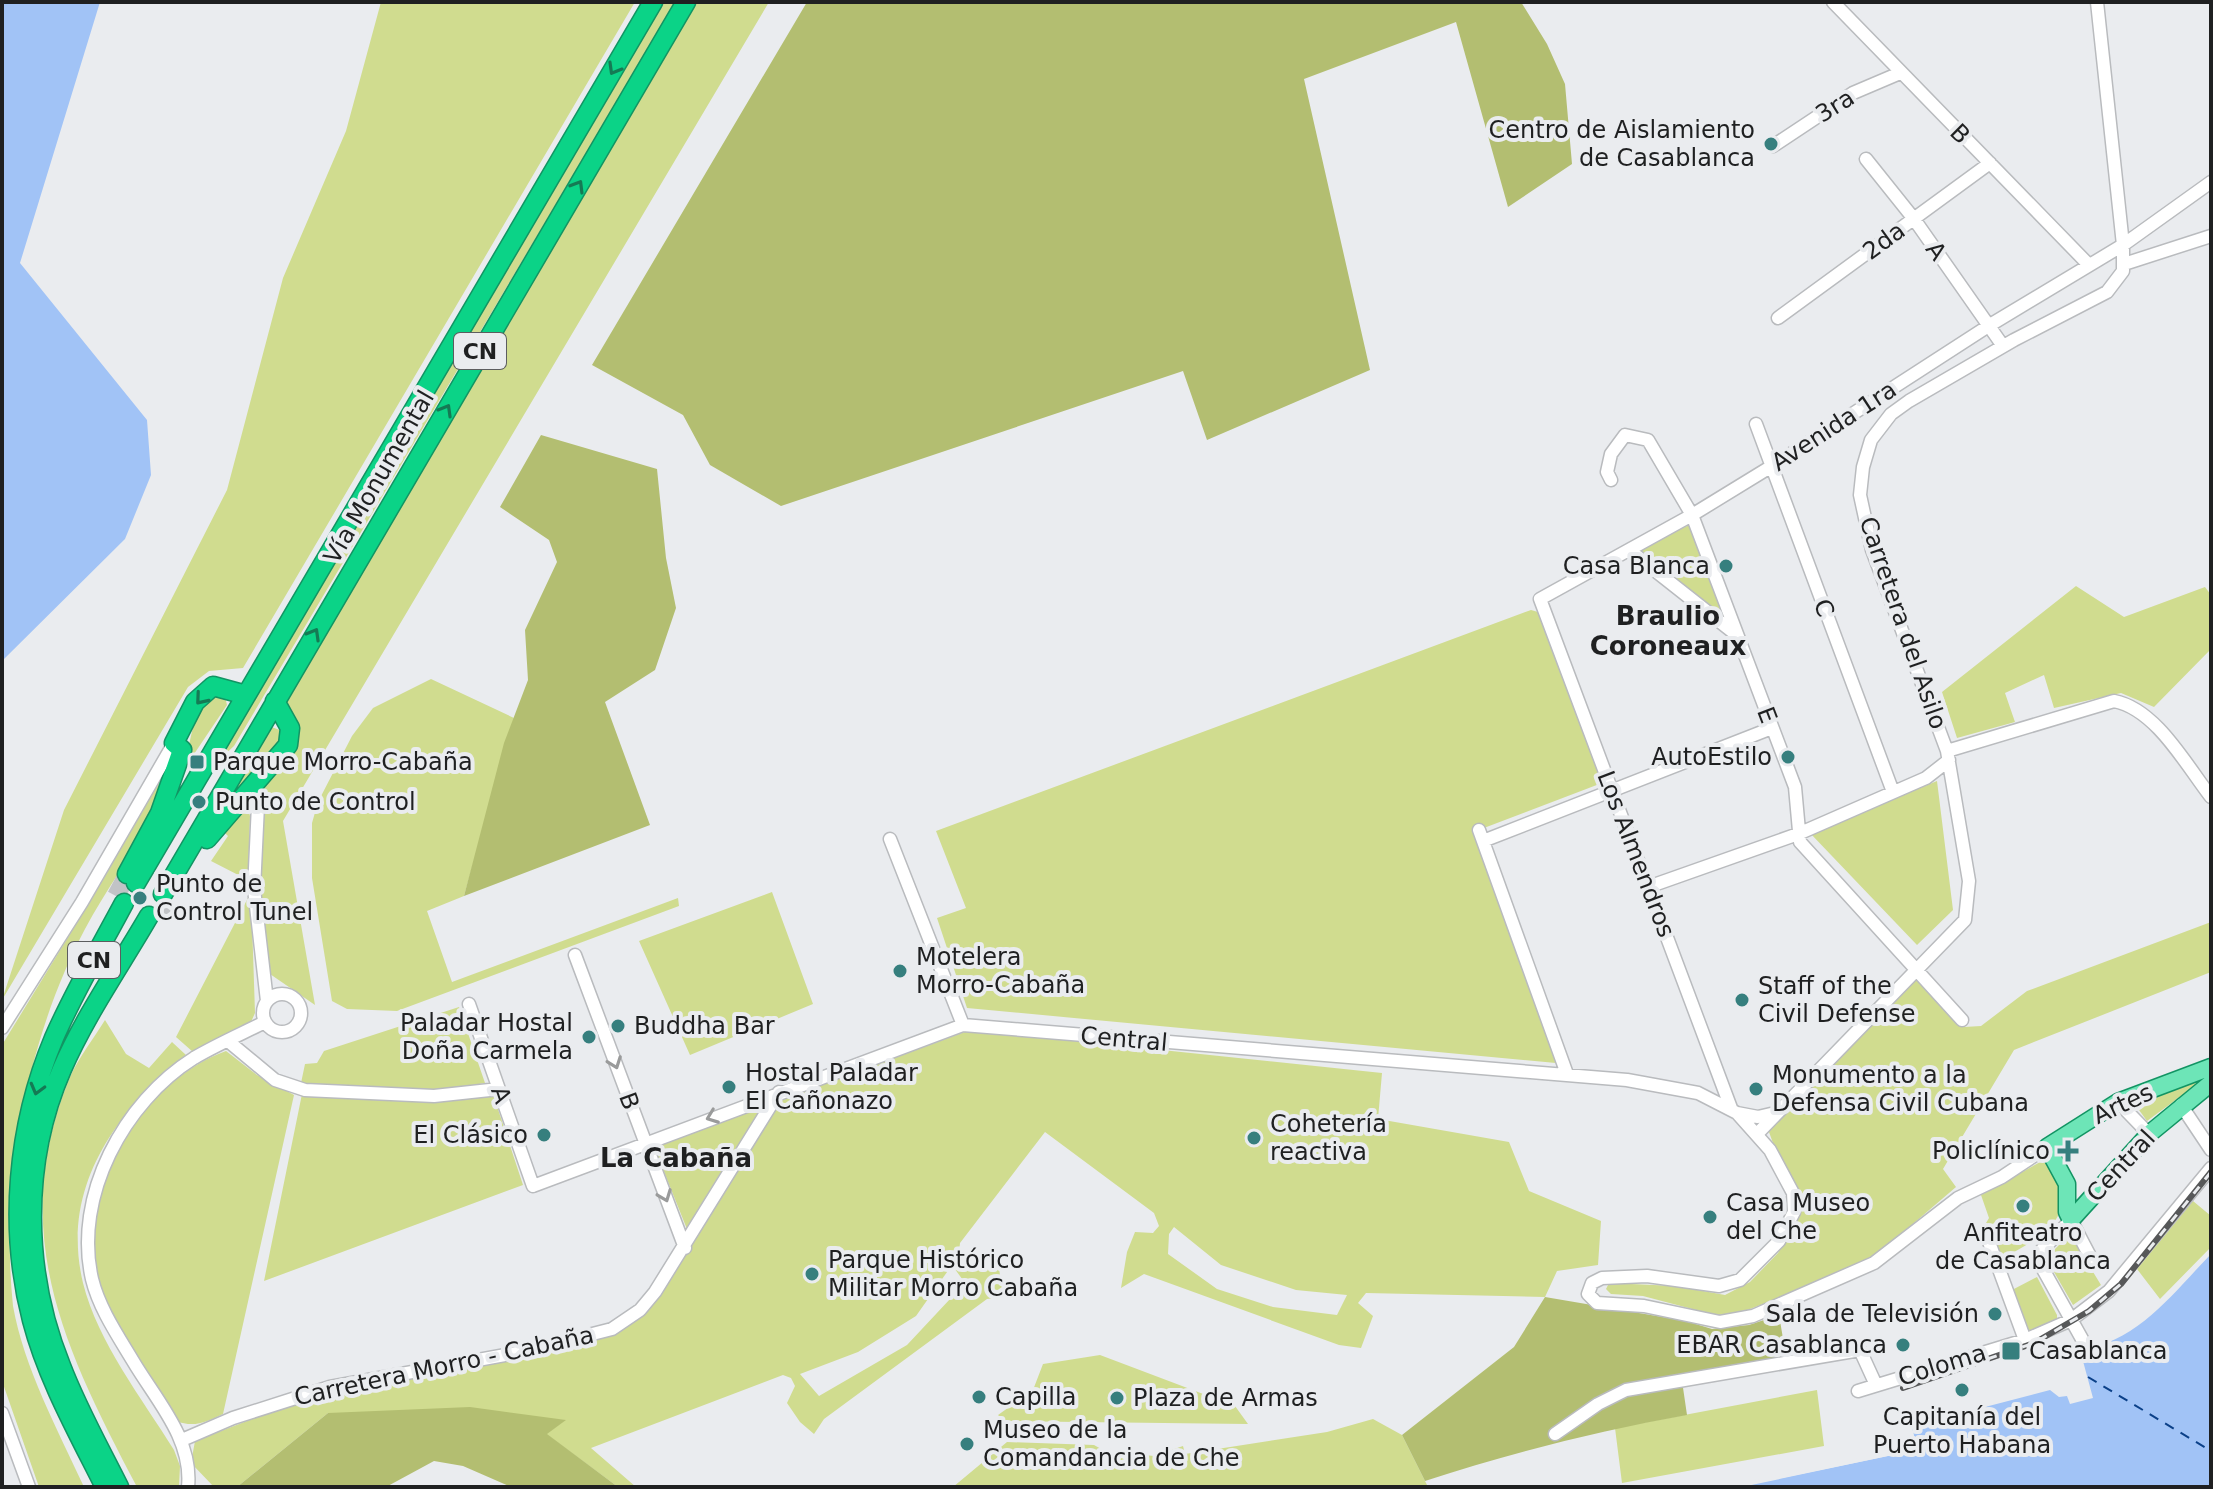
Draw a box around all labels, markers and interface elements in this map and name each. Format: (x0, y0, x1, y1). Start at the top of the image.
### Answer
one-way arrow (608, 60, 624, 75)
street label: 3ra (1811, 84, 1859, 128)
place label: Centro de Aislamiento de Casablanca (1488, 116, 1755, 172)
street label: B (1944, 118, 1976, 150)
marker: Centro de Aislamiento de Casablanca (1762, 135, 1780, 153)
one-way arrow (568, 180, 584, 195)
street label: 2da (1857, 216, 1911, 266)
street label: A (1920, 236, 1952, 266)
road number: CN (454, 333, 506, 369)
street label: Avenida 1ra (1766, 375, 1902, 477)
street label: Vía Monumental (318, 385, 440, 569)
one-way arrow (436, 404, 452, 419)
street label: Carretera del Asilo (1854, 513, 1952, 733)
place label: Casa Blanca (1563, 552, 1710, 580)
marker: Casa Blanca (1717, 557, 1735, 575)
street label: C (1808, 595, 1840, 621)
district label: Braulio Coroneaux (1590, 601, 1747, 661)
one-way arrow (305, 628, 320, 643)
one-way arrow (196, 689, 211, 704)
street label: E (1751, 703, 1783, 727)
place label: AutoEstilo (1651, 743, 1772, 771)
place label: Parque Morro-Cabaña (213, 748, 473, 776)
marker: AutoEstilo (1779, 748, 1797, 766)
marker: Parque Morro-Cabaña (188, 753, 206, 771)
street label: Los Almendros (1591, 767, 1681, 941)
place label: Punto de Control (215, 788, 416, 816)
marker: Punto de Control (190, 793, 208, 811)
place label: Punto de Control Tunel (156, 870, 313, 926)
marker: Punto de Control Tunel (131, 889, 149, 907)
road number: CN (68, 942, 120, 978)
place label: Motelera Morro-Cabaña (916, 943, 1085, 999)
marker: Motelera Morro-Cabaña (891, 962, 909, 980)
place label: Staff of the Civil Defense (1758, 972, 1916, 1028)
marker: Staff of the Civil Defense (1733, 991, 1751, 1009)
place label: Paladar Hostal Doña Carmela (400, 1009, 573, 1065)
place label: Buddha Bar (634, 1012, 775, 1040)
marker: Buddha Bar (609, 1017, 627, 1035)
street label: Central (1079, 1021, 1169, 1057)
marker: Paladar Hostal Doña Carmela (580, 1028, 598, 1046)
one-way arrow (605, 1055, 622, 1069)
place label: Hostal Paladar El Cañonazo (745, 1059, 918, 1115)
place label: Monumento a la Defensa Civil Cubana (1772, 1061, 2029, 1117)
marker: Hostal Paladar El Cañonazo (720, 1078, 738, 1096)
street label: Artes (2089, 1078, 2157, 1130)
marker: Monumento a la Defensa Civil Cubana (1747, 1080, 1765, 1098)
one-way arrow (30, 1082, 47, 1096)
street label: A (485, 1083, 517, 1108)
street label: B (613, 1088, 645, 1114)
one-way arrow (706, 1107, 720, 1124)
place label: Cohetería reactiva (1270, 1110, 1387, 1166)
place label: El Clásico (413, 1121, 528, 1149)
street label: Central (2081, 1124, 2161, 1208)
marker: El Clásico (535, 1126, 553, 1144)
marker: Cohetería reactiva (1245, 1129, 1263, 1147)
place label: Policlínico (1932, 1137, 2050, 1165)
marker: Policlínico (2057, 1140, 2079, 1162)
district label: La Cabaña (600, 1143, 752, 1173)
one-way arrow (655, 1188, 672, 1202)
place label: Casa Museo del Che (1726, 1189, 1870, 1245)
marker: Anfiteatro de Casablanca (2014, 1197, 2032, 1215)
marker: Casa Museo del Che (1701, 1208, 1719, 1226)
place label: Anfiteatro de Casablanca (1935, 1219, 2111, 1275)
place label: Parque Histórico Militar Morro Cabaña (828, 1246, 1078, 1302)
marker: Parque Histórico Militar Morro Cabaña (803, 1265, 821, 1283)
place label: Sala de Televisión (1766, 1300, 1979, 1328)
marker: Sala de Televisión (1986, 1305, 2004, 1323)
street label: Carretera Morro - Cabaña (292, 1321, 596, 1411)
place label: EBAR Casablanca (1676, 1331, 1887, 1359)
marker: EBAR Casablanca (1894, 1336, 1912, 1354)
place label: Casablanca (2029, 1337, 2167, 1365)
street label: Coloma (1894, 1338, 1990, 1392)
marker: Casablanca (2000, 1340, 2022, 1362)
marker: Capitanía del Puerto Habana (1953, 1381, 1971, 1399)
place label: Capilla (995, 1383, 1076, 1411)
place label: Plaza de Armas (1133, 1384, 1318, 1412)
marker: Capilla (970, 1388, 988, 1406)
marker: Plaza de Armas (1108, 1389, 1126, 1407)
place label: Capitanía del Puerto Habana (1873, 1403, 2051, 1459)
place label: Museo de la Comandancia de Che (983, 1416, 1239, 1472)
marker: Museo de la Comandancia de Che (958, 1435, 976, 1453)

